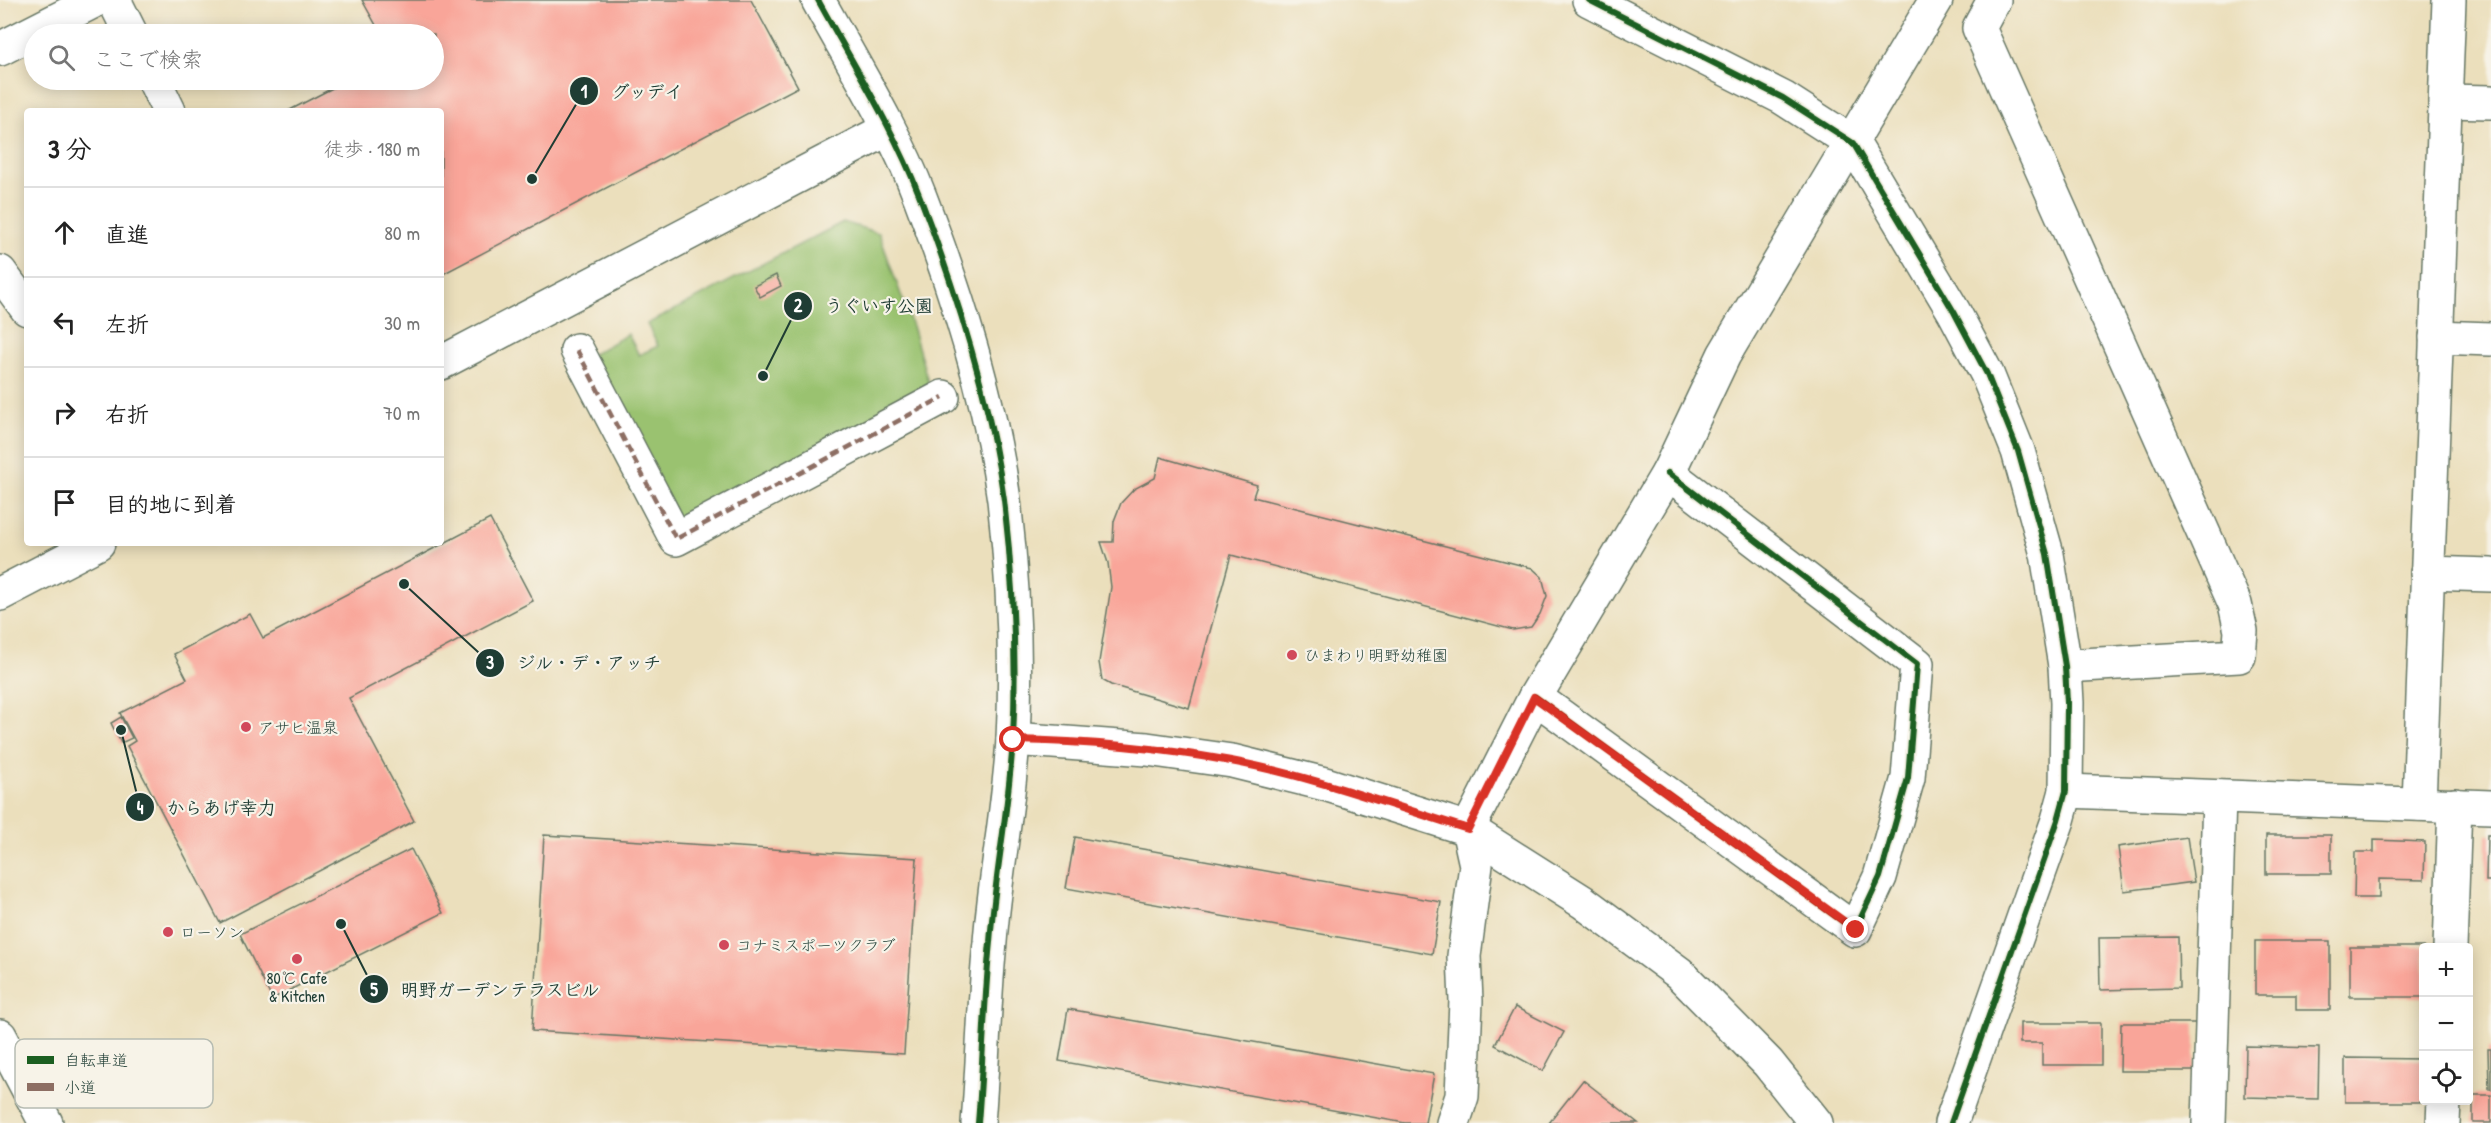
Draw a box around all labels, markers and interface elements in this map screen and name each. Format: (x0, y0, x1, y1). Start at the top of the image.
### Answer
search box (24, 24, 444, 90)
icon: search (45, 41, 78, 74)
text: ここで検索 (93, 44, 203, 74)
callout: グッデイ (569, 73, 695, 109)
text: 1 (581, 79, 588, 104)
text: グッデイ (612, 79, 682, 104)
text: 3 分 (48, 131, 92, 166)
text: 徒歩 · 180 m (324, 135, 420, 162)
icon: ahead (48, 216, 81, 249)
text: 直進 (105, 219, 149, 249)
text: 80 m (384, 219, 420, 246)
callout: うぐいす公園 (783, 288, 945, 324)
text: 2 (794, 293, 803, 318)
text: うぐいす公園 (825, 293, 933, 318)
icon: left (48, 306, 81, 339)
text: 左折 (105, 309, 149, 339)
text: 30 m (384, 309, 420, 336)
icon: right (48, 396, 81, 429)
text: 右折 (105, 399, 149, 429)
text: 70 m (383, 399, 420, 426)
icon: arrive (48, 486, 81, 519)
text: 目的地に到着 (105, 489, 237, 519)
place label: ひまわり明野幼稚園 (1304, 644, 1448, 666)
callout: ジル・デ・アッチ (475, 645, 673, 681)
marker: ひまわり明野幼稚園 (1285, 648, 1299, 662)
text: 3 (486, 650, 494, 675)
text: ジル・デ・アッチ (517, 650, 661, 675)
place label: アサヒ温泉 (258, 716, 338, 738)
marker: アサヒ温泉 (239, 720, 253, 734)
route start (999, 726, 1025, 752)
callout: からあげ幸力 (125, 789, 287, 825)
text: 4 (137, 795, 144, 820)
text: からあげ幸力 (167, 795, 275, 820)
route end (1842, 916, 1868, 942)
place label: ローソン (180, 921, 244, 943)
marker: ローソン (161, 925, 175, 939)
place label: コナミスポーツクラブ (736, 934, 896, 956)
marker: コナミスポーツクラブ (717, 938, 731, 952)
map controls (2419, 943, 2473, 1105)
button: + (2419, 943, 2473, 997)
marker: 80℃ Cafe & Kitchen (290, 952, 304, 966)
place label: 80℃ Cafe & Kitchen (267, 967, 328, 1007)
callout: 明野ガーデンテラスビル (359, 971, 611, 1007)
text: 5 (370, 977, 378, 1002)
text: 明野ガーデンテラスビル (401, 977, 599, 1002)
button: − (2419, 997, 2473, 1051)
legend (15, 1039, 213, 1108)
text: 自転車道 (64, 1049, 128, 1071)
button: locate (2419, 1051, 2473, 1105)
text: 小道 (64, 1076, 96, 1098)

